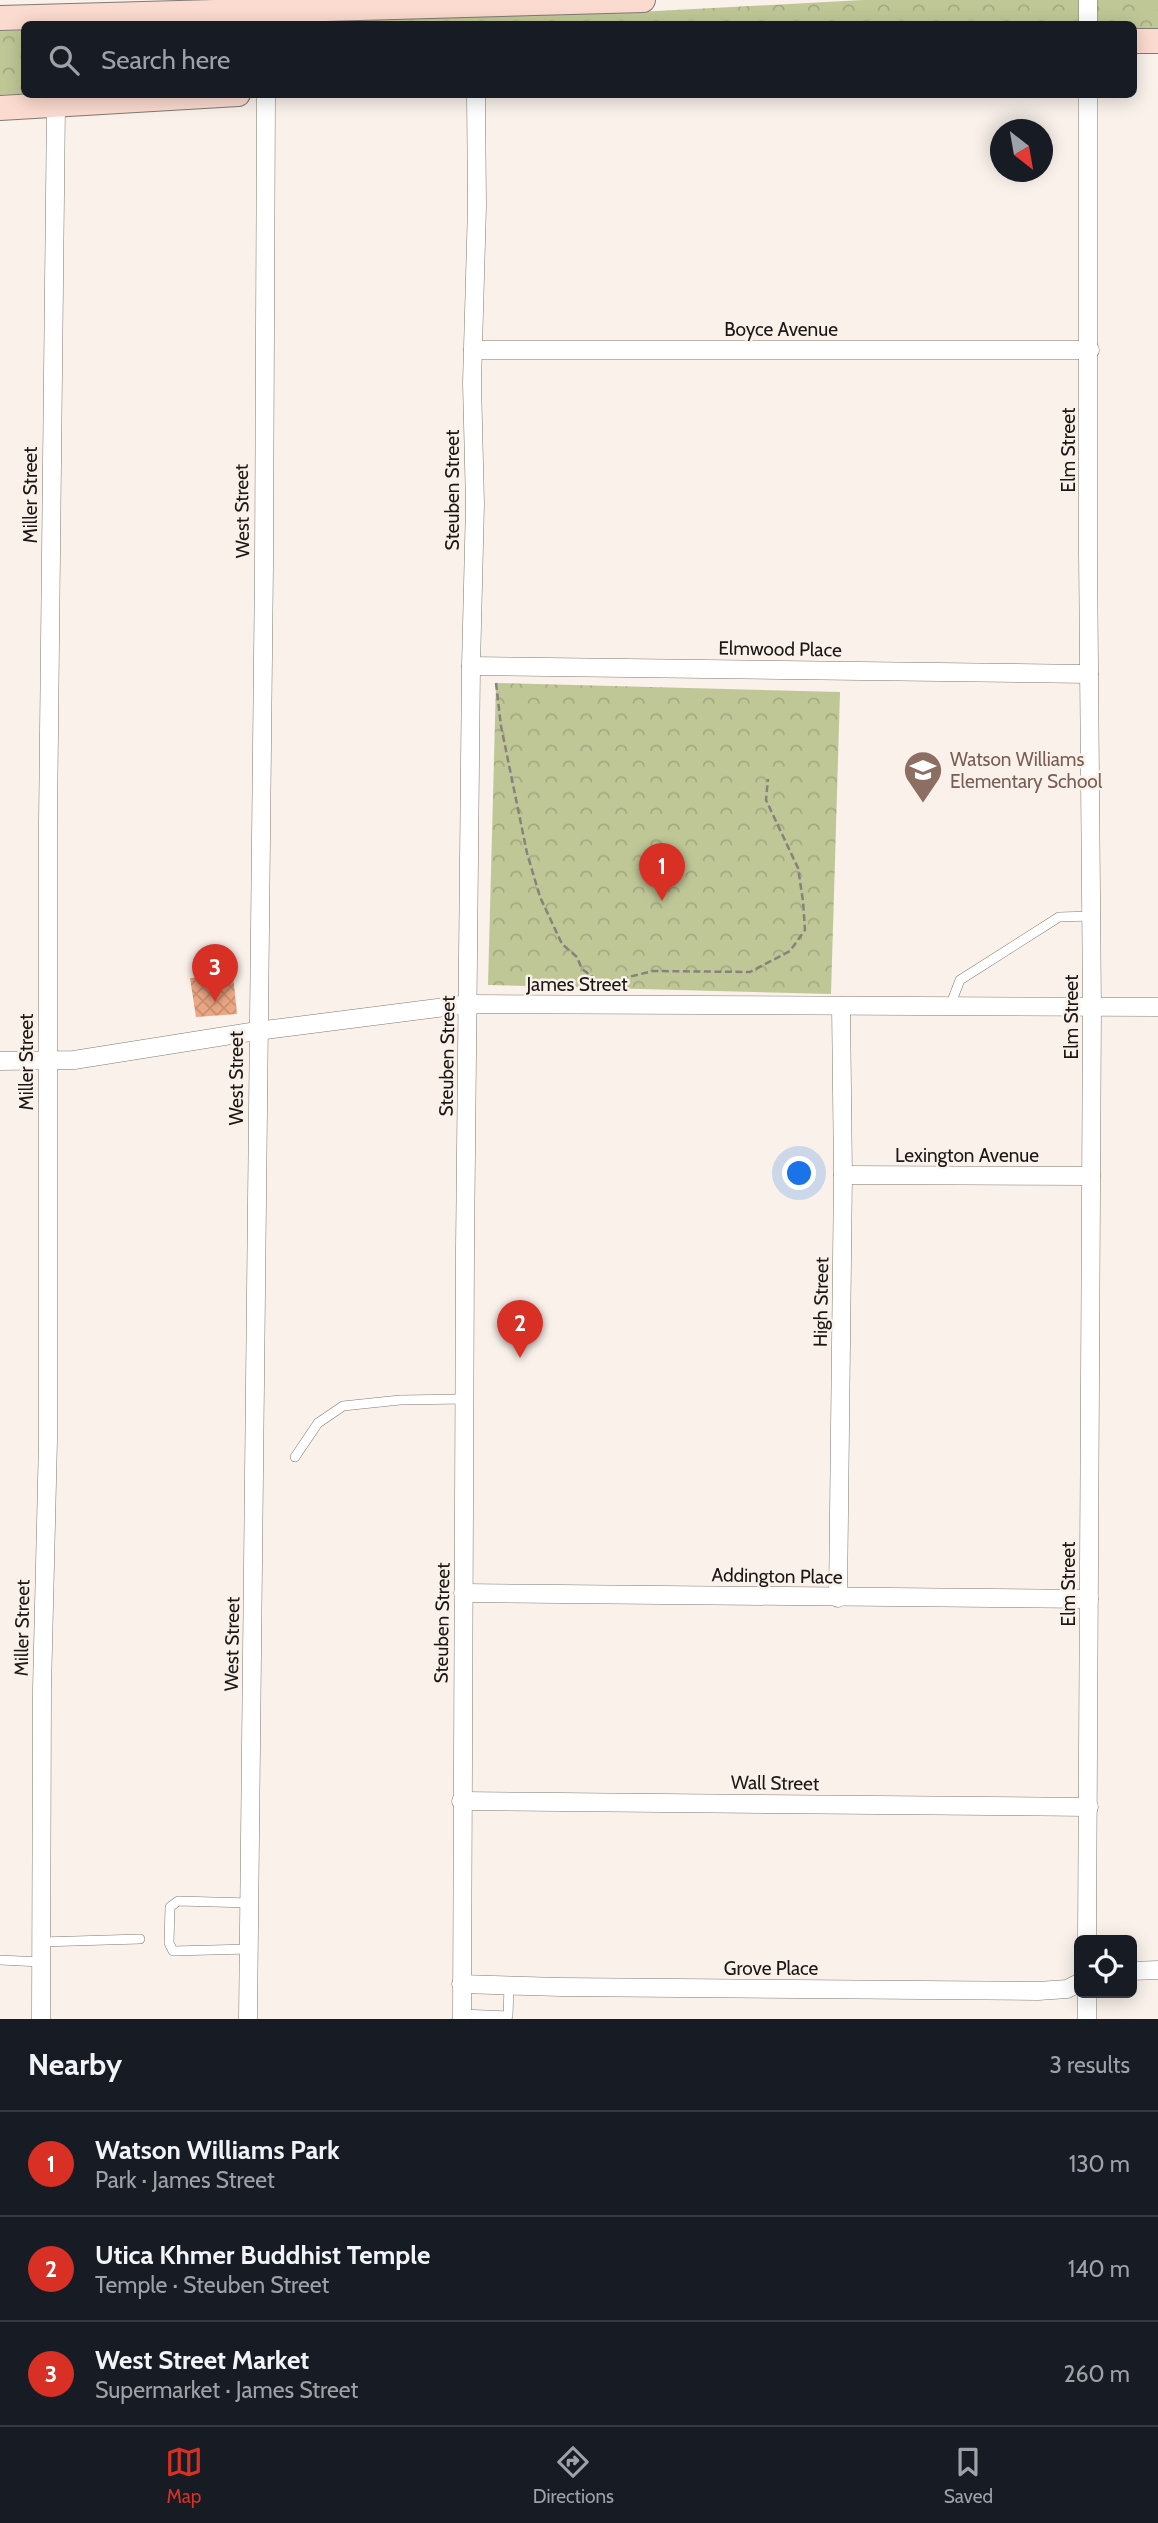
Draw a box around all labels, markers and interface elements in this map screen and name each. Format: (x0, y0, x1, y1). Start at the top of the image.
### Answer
search box (21, 21, 1137, 98)
icon: search (45, 41, 83, 79)
text: Search here (101, 44, 230, 76)
north arrow (990, 119, 1053, 182)
street label: Boyce Avenue (724, 318, 838, 341)
street label: Elm Street (1057, 407, 1080, 492)
street label: Steuben Street (441, 429, 464, 550)
street label: Miller Street (19, 446, 42, 543)
street label: West Street (230, 463, 254, 558)
street label: Elmwood Place (718, 636, 842, 662)
place label: Watson Williams Elementary School (950, 748, 1103, 793)
school or university icon: Watson Williams Elementary School (902, 749, 944, 804)
pin: 1 (639, 843, 685, 901)
pin: 3 (192, 944, 238, 1002)
street label: James Street (525, 973, 628, 996)
street label: Elm Street (1060, 974, 1083, 1059)
street label: Steuben Street (434, 995, 460, 1117)
street label: Miller Street (15, 1013, 38, 1110)
street label: West Street (225, 1030, 248, 1125)
street label: Lexington Avenue (895, 1144, 1039, 1167)
your location (782, 1156, 816, 1190)
street label: High Street (809, 1256, 833, 1347)
pin: 2 (497, 1300, 543, 1358)
street label: Elm Street (1057, 1541, 1080, 1626)
street label: Steuben Street (429, 1562, 455, 1684)
street label: Addington Place (711, 1563, 843, 1589)
street label: Miller Street (10, 1579, 34, 1677)
street label: West Street (220, 1596, 244, 1691)
street label: Wall Street (731, 1771, 820, 1795)
map controls (1074, 1935, 1137, 1998)
button: locate (1074, 1935, 1137, 1998)
street label: Grove Place (724, 1957, 819, 1980)
text: Nearby (28, 2046, 122, 2083)
text: 3 results (1049, 2051, 1130, 2079)
text: Watson Williams Park (95, 2134, 340, 2166)
text: 1 (47, 2150, 55, 2178)
text: 130 m (1069, 2150, 1130, 2178)
text: Park · James Street (95, 2166, 275, 2194)
text: Utica Khmer Buddhist Temple (95, 2239, 430, 2271)
text: 2 (45, 2255, 57, 2283)
text: 140 m (1068, 2255, 1130, 2283)
text: Temple · Steuben Street (95, 2271, 329, 2299)
text: West Street Market (95, 2344, 309, 2376)
text: 3 (45, 2360, 57, 2388)
text: 260 m (1063, 2360, 1130, 2388)
text: Supermarket · James Street (95, 2376, 358, 2404)
tab: Map (165, 2443, 203, 2508)
tab: Directions (533, 2443, 614, 2508)
tab: Saved (944, 2443, 993, 2508)

